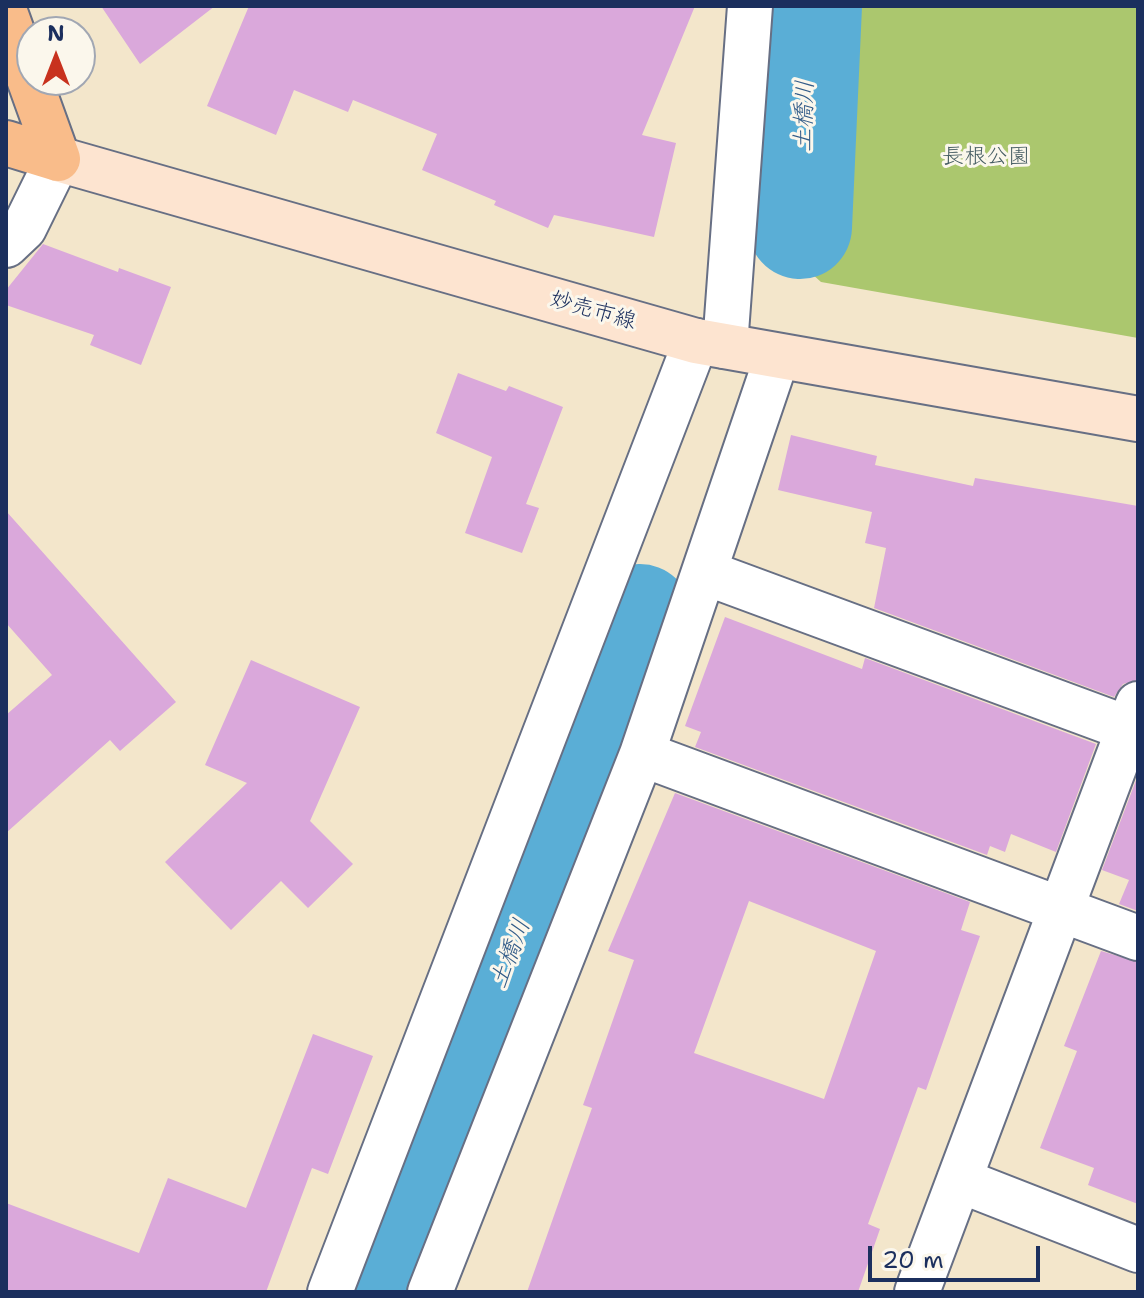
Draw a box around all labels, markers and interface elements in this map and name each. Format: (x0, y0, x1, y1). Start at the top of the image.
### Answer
north arrow (16, 16, 96, 96)
text: N (47, 19, 65, 48)
water label: 土橋川 (789, 80, 821, 152)
park label: 長根公園 (942, 144, 1030, 170)
street label: 妙売市線 (547, 286, 639, 336)
water label: 土橋川 (485, 915, 537, 993)
scale bar (872, 1230, 1044, 1280)
text: 20 m (882, 1244, 944, 1276)

